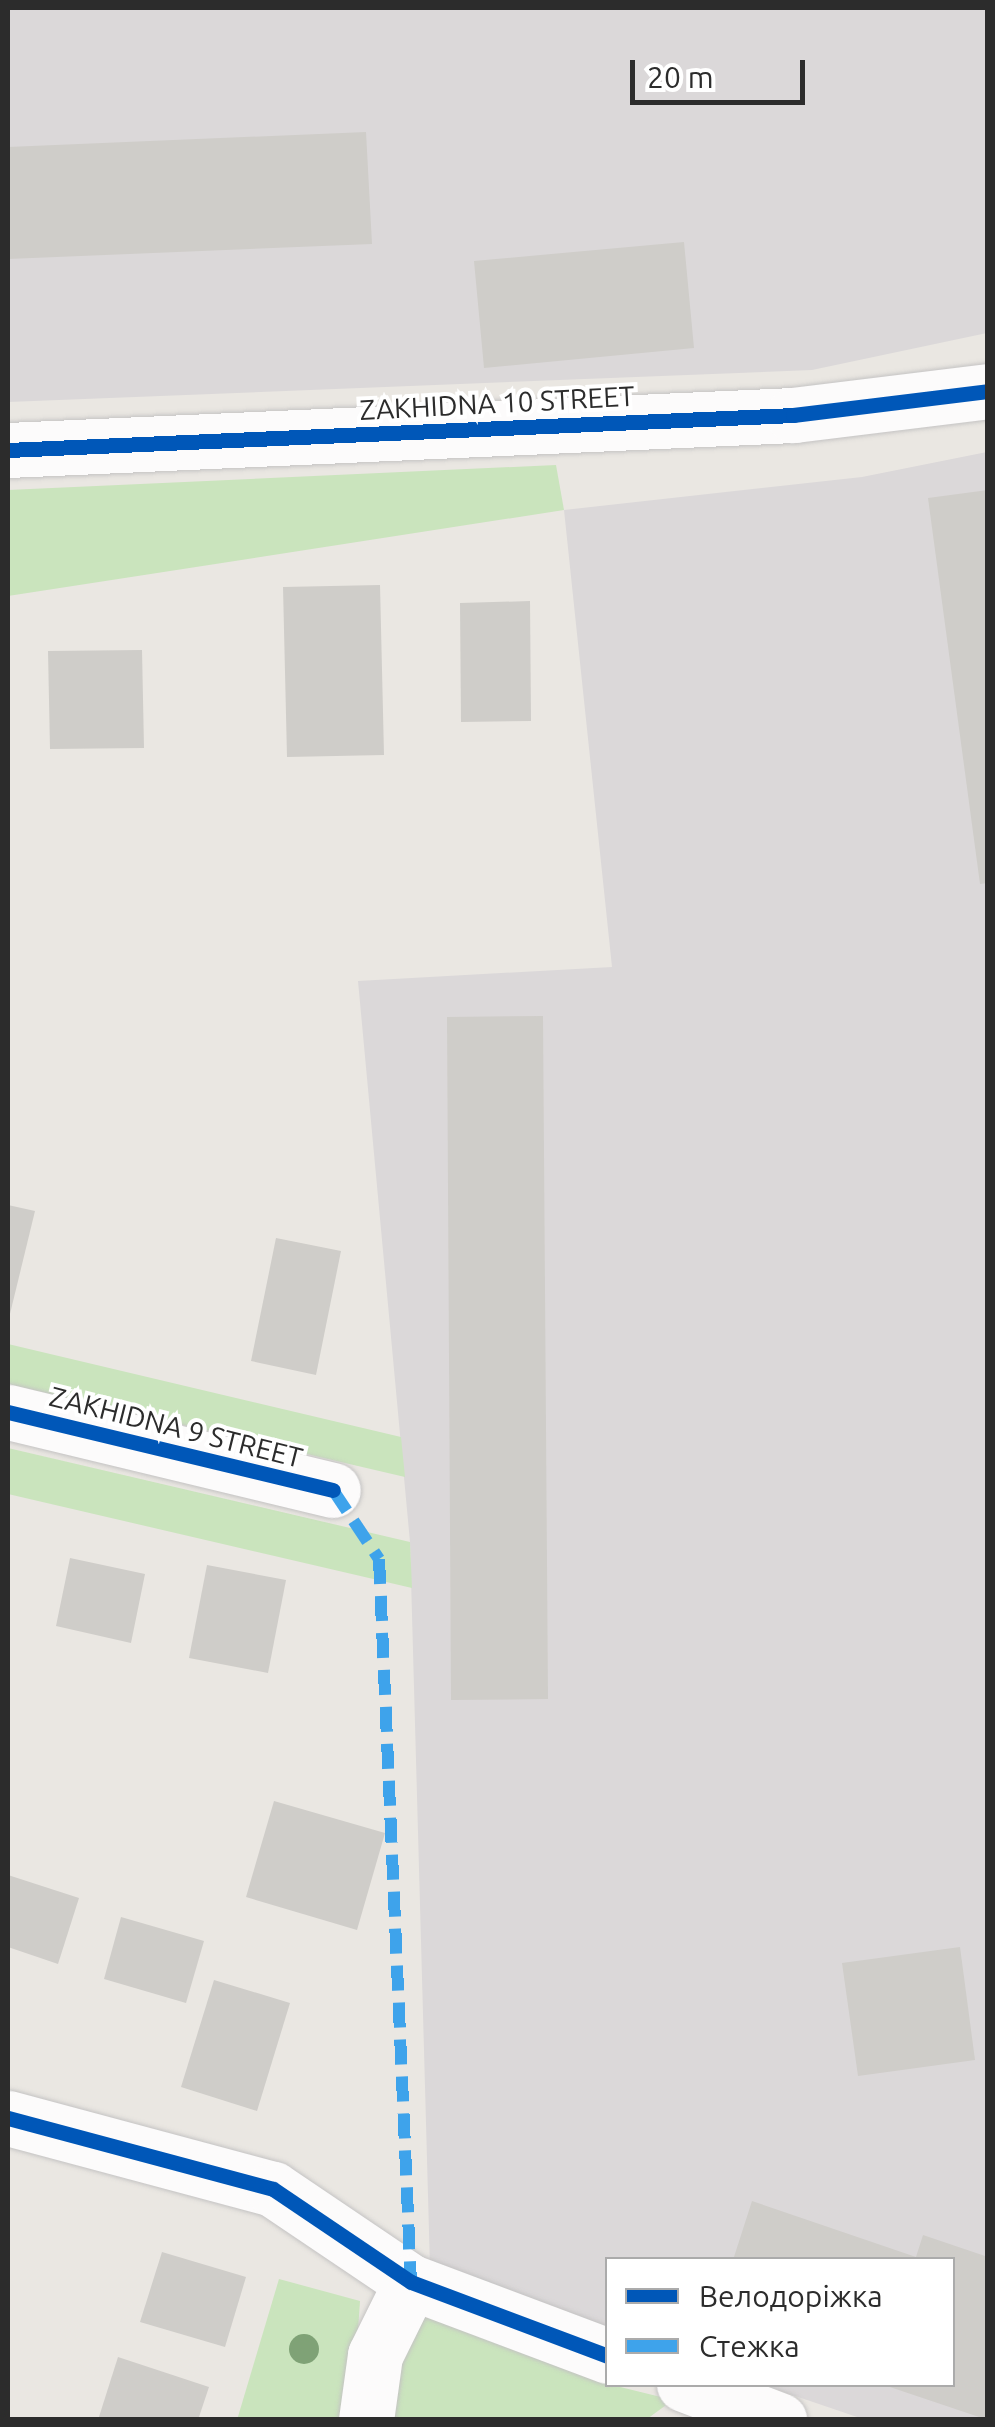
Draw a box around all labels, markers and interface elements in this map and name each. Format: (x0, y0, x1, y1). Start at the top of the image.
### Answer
scale bar (635, 40, 810, 102)
text: 20 m (647, 60, 714, 94)
street label: ZAKHIDNA 10 STREET (359, 379, 635, 427)
street label: ZAKHIDNA 9 STREET (46, 1379, 306, 1475)
legend (605, 2257, 955, 2387)
text: Велодоріжка (699, 2279, 883, 2313)
text: Стежка (699, 2329, 800, 2363)

